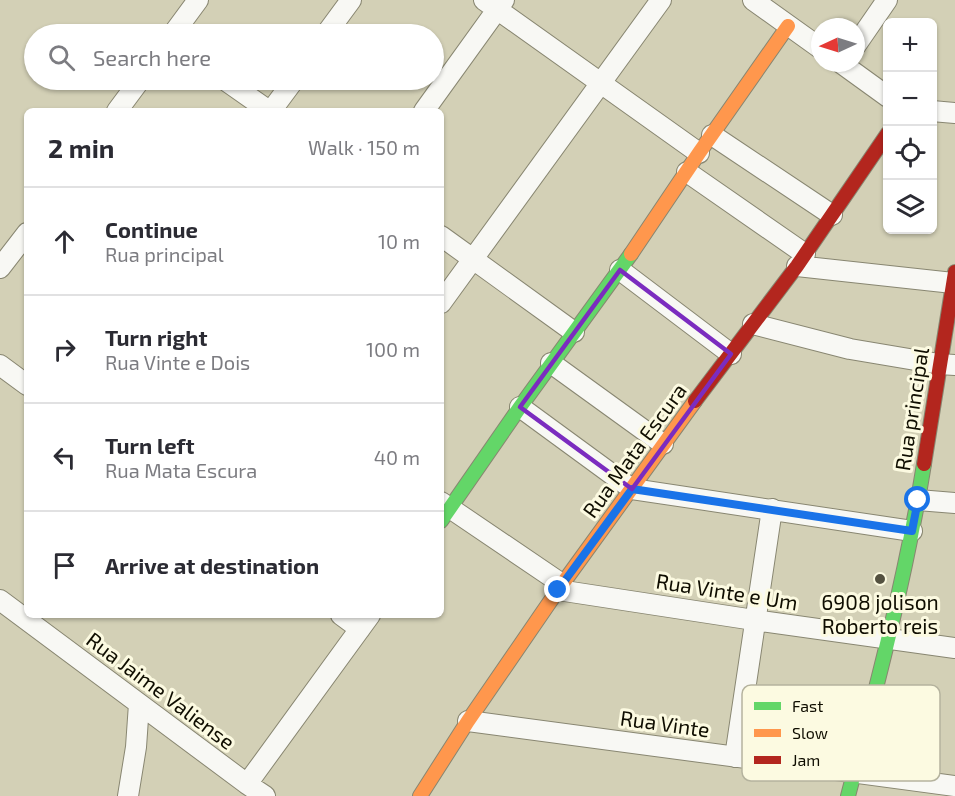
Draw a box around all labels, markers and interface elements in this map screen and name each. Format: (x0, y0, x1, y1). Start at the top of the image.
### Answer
north arrow (811, 18, 865, 72)
map controls (883, 18, 937, 234)
button: + (883, 18, 937, 72)
search box (24, 24, 444, 90)
icon: search (45, 41, 78, 74)
text: Search here (93, 44, 211, 70)
button: − (883, 72, 937, 126)
button: locate (883, 126, 937, 180)
text: 2 min (48, 132, 114, 163)
text: Walk · 150 m (308, 135, 420, 159)
button: layers (883, 180, 937, 234)
text: Continue (105, 216, 198, 242)
icon: ahead (48, 225, 81, 258)
text: 10 m (378, 229, 420, 253)
text: Rua principal (105, 242, 224, 266)
text: Turn right (105, 324, 207, 350)
icon: right (48, 333, 81, 366)
text: 100 m (366, 337, 420, 361)
street label: Rua principal (889, 345, 933, 472)
text: Rua Vinte e Dois (105, 350, 250, 374)
street label: Rua Mata Escura (577, 378, 691, 522)
text: Turn left (105, 432, 194, 458)
icon: left (48, 441, 81, 474)
text: 40 m (374, 445, 420, 469)
text: Rua Mata Escura (105, 458, 257, 482)
route start (904, 486, 930, 512)
icon: arrive (48, 549, 81, 582)
text: Arrive at destination (105, 552, 319, 578)
street label: Rua Vinte e Um (654, 567, 800, 615)
marker: 6908 jolison Roberto reis (873, 572, 887, 586)
route end (544, 576, 570, 602)
place label: 6908 jolison Roberto reis (821, 589, 939, 638)
street label: Rua Jaime Valiense (82, 626, 240, 754)
legend (742, 685, 940, 781)
text: Fast (792, 696, 823, 715)
street label: Rua Vinte (619, 704, 711, 742)
text: Slow (792, 723, 828, 742)
text: Jam (792, 750, 820, 769)

